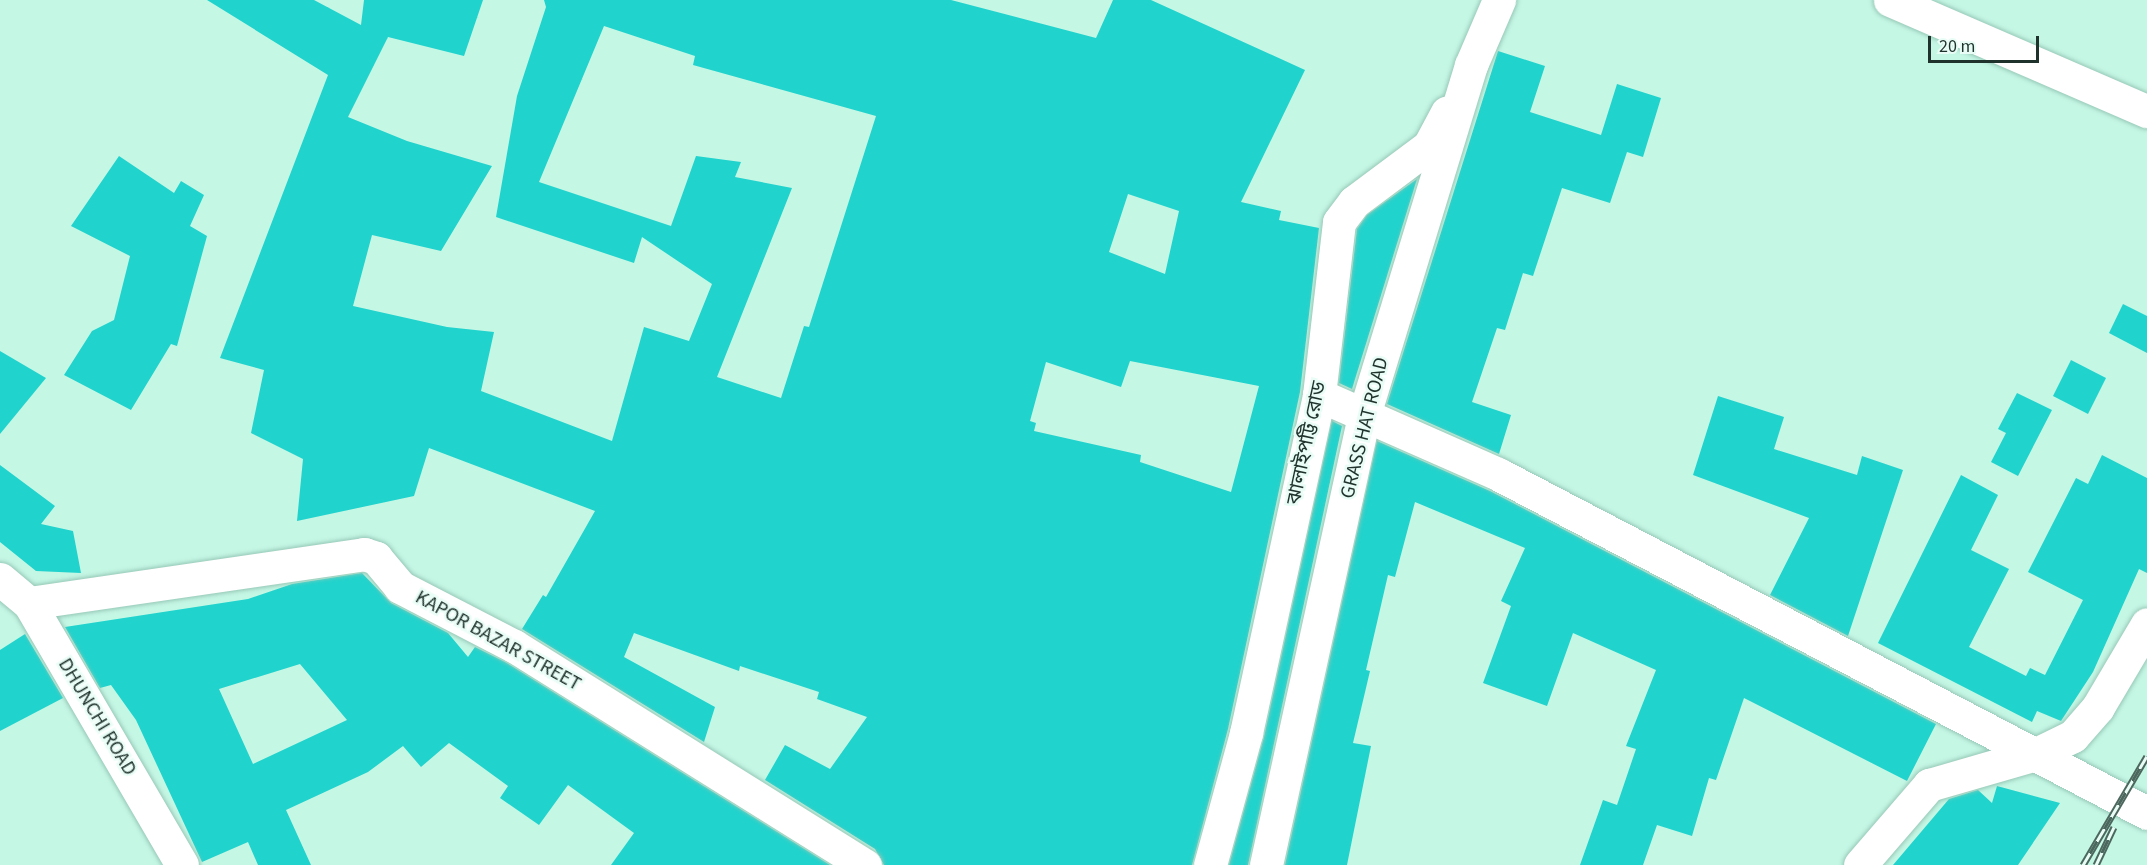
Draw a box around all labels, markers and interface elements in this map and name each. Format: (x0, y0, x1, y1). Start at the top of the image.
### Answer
scale bar (1931, 24, 2042, 62)
text: 20 m (1939, 34, 1975, 59)
street label: GRASS HAT ROAD (1336, 355, 1394, 501)
street label: ঝালাইপট্টি রোড (1282, 379, 1332, 507)
street label: KAPOR BAZAR STREET (411, 585, 585, 697)
street label: DHUNCHI ROAD (53, 654, 141, 780)

